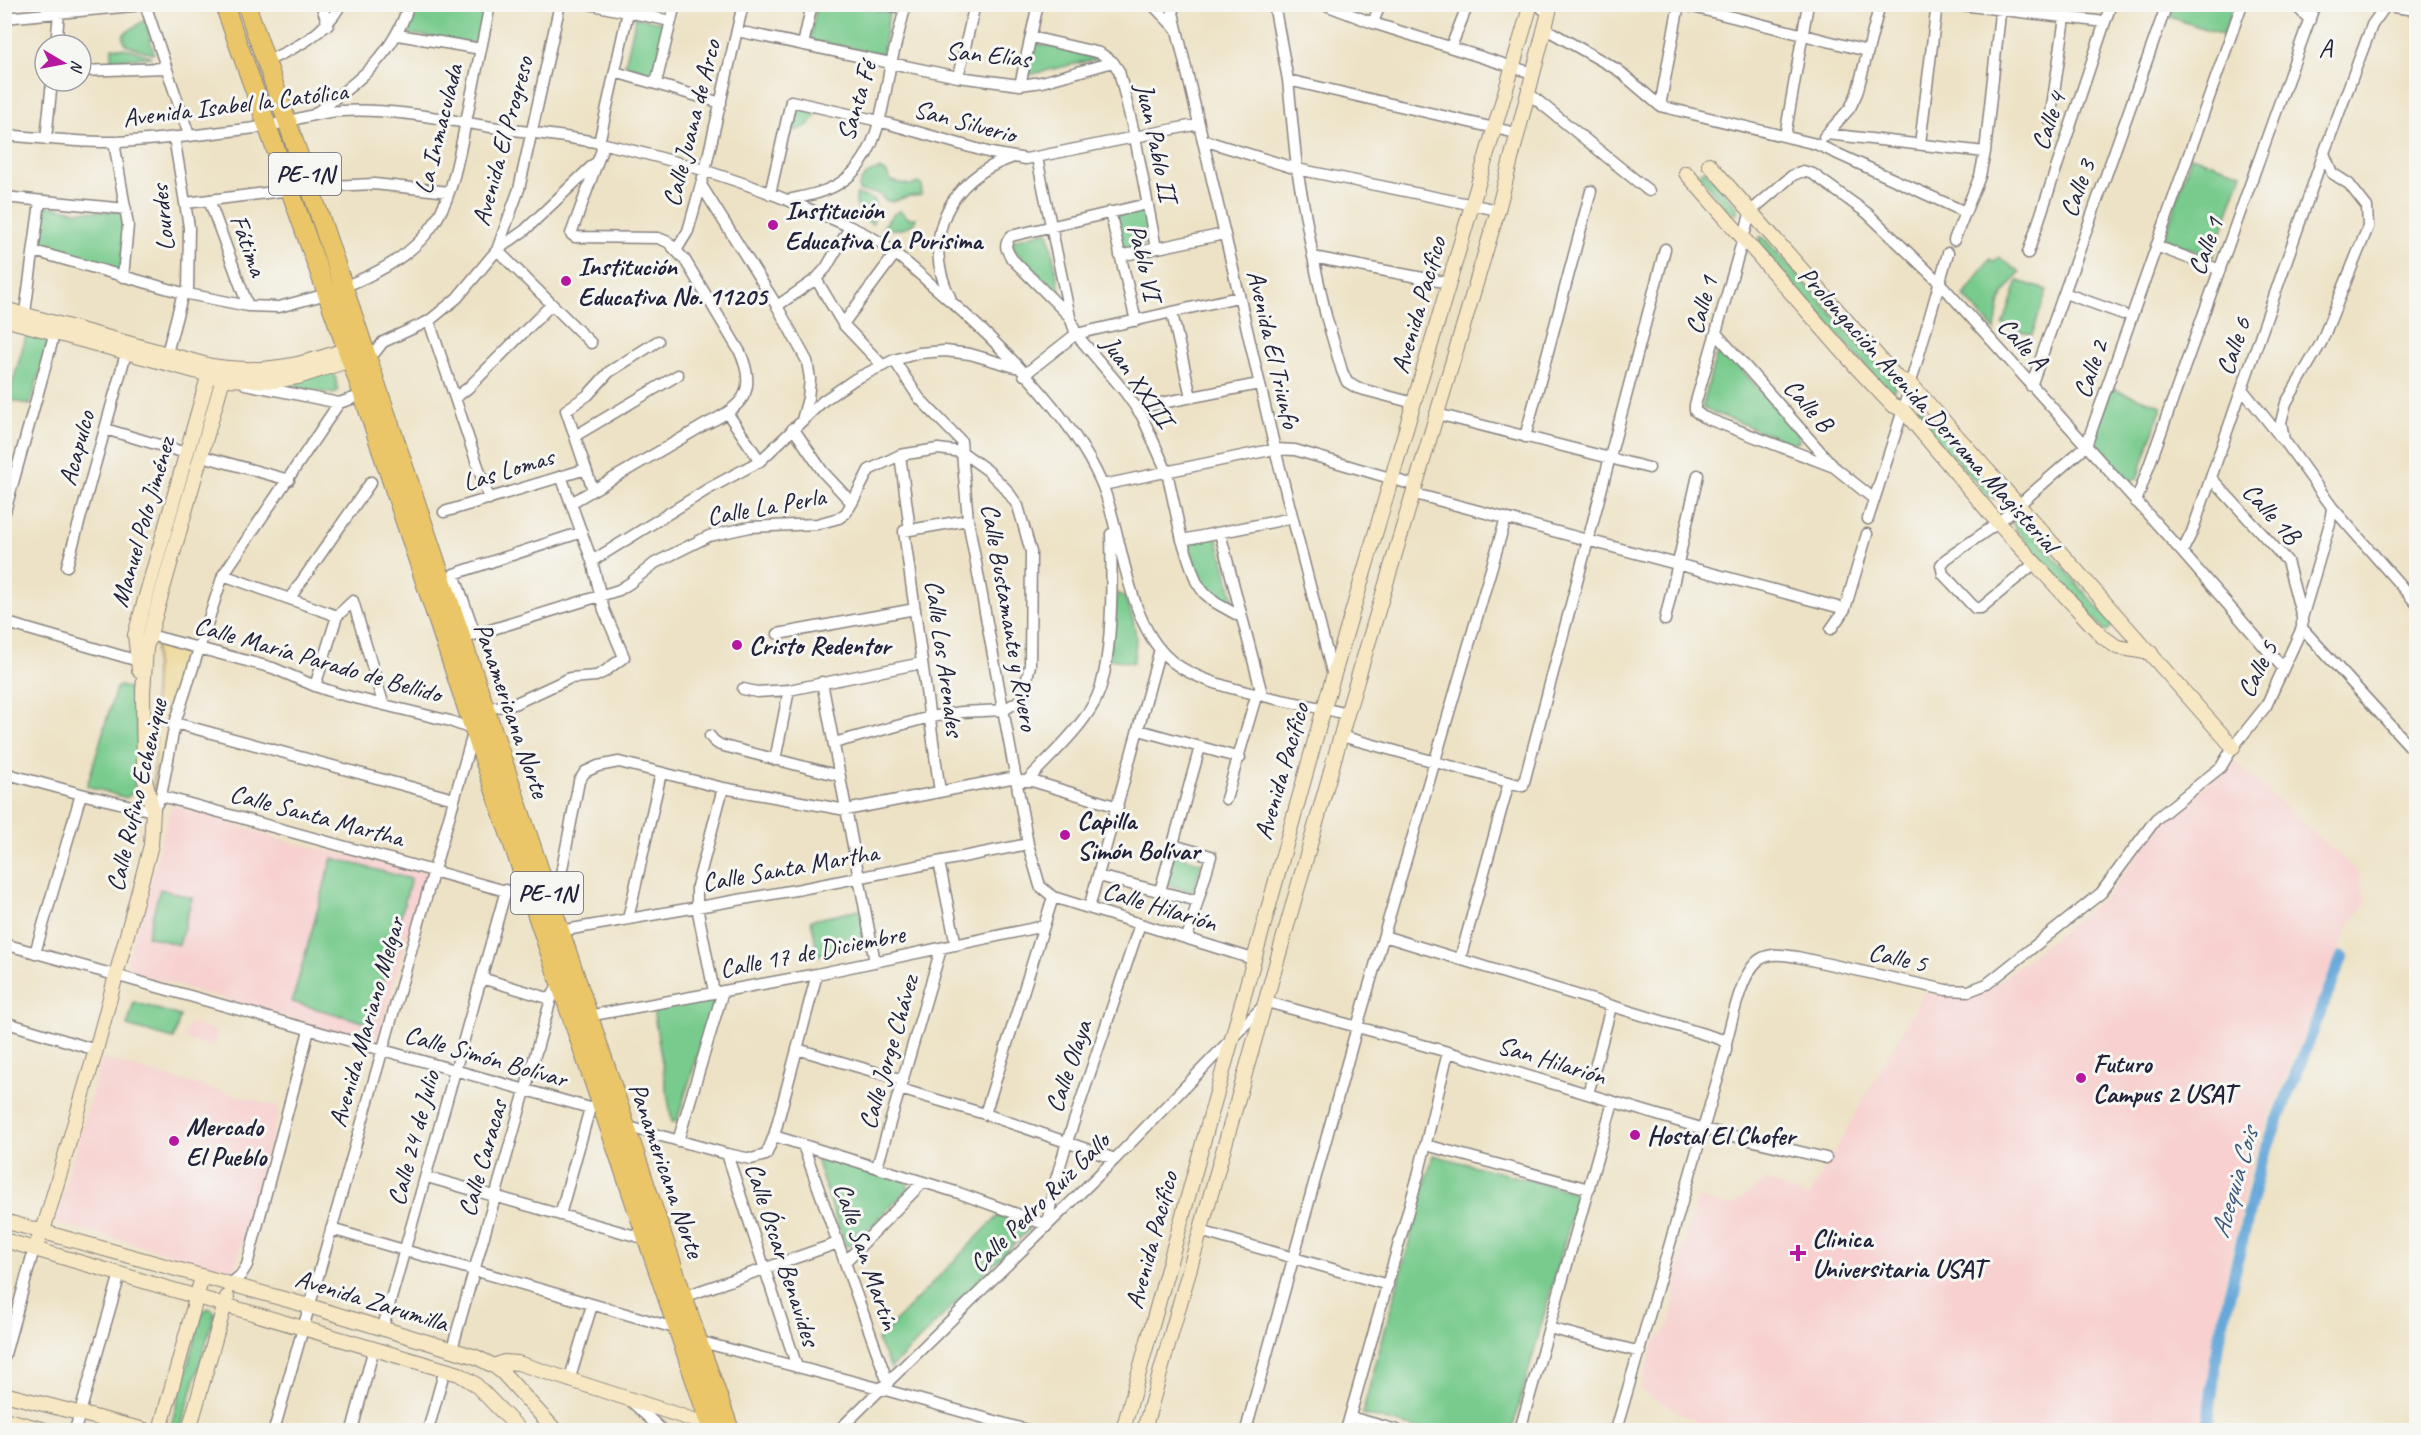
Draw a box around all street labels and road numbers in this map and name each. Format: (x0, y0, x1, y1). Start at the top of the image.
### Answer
street label: San Elías (944, 34, 1034, 76)
street label: Calle Juana de Arco (655, 35, 729, 210)
street label: Avenida El Progreso (464, 51, 541, 229)
street label: Santa Fé (829, 54, 885, 145)
street label: La Inmaculada (406, 59, 471, 197)
street label: Avenida Isabel la Católica (121, 74, 351, 135)
street label: Juan Pablo II (1128, 78, 1186, 210)
street label: Calle 4 (2023, 86, 2074, 154)
street label: San Silverio (910, 92, 1022, 152)
road number: PE-1N (269, 153, 341, 195)
street label: Calle 3 (2052, 153, 2104, 221)
street label: Lourdes (142, 181, 182, 253)
street label: Fátima (222, 210, 275, 282)
street label: Calle 1 (2180, 212, 2231, 279)
street label: Pablo VI (1120, 221, 1170, 309)
street label: Avenida Pacífico (1383, 231, 1454, 377)
street label: Prolongación Avenida Derrama Magisterial (1791, 259, 2069, 563)
street label: Avenida El Triunfo (1239, 267, 1308, 433)
street label: Calle 1 (1678, 271, 1726, 338)
street label: Calle A (1990, 310, 2056, 378)
street label: Calle 6 (2208, 312, 2259, 379)
street label: Juan XXIII (1093, 327, 1184, 438)
street label: Calle 2 (2065, 334, 2116, 402)
street label: Calle B (1776, 372, 1842, 440)
street label: Acapulco (51, 405, 103, 489)
street label: Manuel Polo Jiménez (102, 431, 183, 611)
street label: Las Lomas (459, 439, 560, 499)
street label: Calle 1B (2235, 475, 2309, 552)
street label: Calle La Perla (704, 480, 830, 533)
street label: Calle Bustamante y Rivero (973, 501, 1046, 735)
street label: Calle Los Arenales (917, 578, 972, 740)
street label: Calle María Parado de Bellido (191, 608, 448, 711)
street label: Panamericana Norte (466, 618, 557, 803)
street label: Calle 5 (2229, 634, 2286, 703)
street label: Calle Rufino Echenique (98, 694, 175, 894)
street label: Avenida Pacífico (1246, 697, 1317, 843)
street label: Calle Santa Martha (227, 776, 409, 855)
street label: Calle Santa Martha (699, 835, 883, 899)
road number: PE-1N (511, 872, 583, 914)
street label: Calle Hilarión (1099, 874, 1222, 940)
street label: Avenida Mariano Melgar (321, 912, 413, 1131)
street label: Calle 17 de Diciembre (717, 917, 909, 986)
street label: Calle 5 (1865, 935, 1932, 980)
street label: Calle Jorge Chávez (851, 969, 927, 1133)
street label: Calle Olaya (1037, 1014, 1100, 1116)
street label: Calle Simón Bolívar (401, 1018, 572, 1096)
street label: San Hilarión (1494, 1028, 1611, 1093)
street label: Calle 24 de Julio (380, 1066, 448, 1209)
street label: Panamericana Norte (621, 1078, 712, 1263)
street label: Calle Caracas (450, 1094, 515, 1220)
street label: Calle Pedro Ruiz Gallo (962, 1123, 1119, 1280)
street label: Calle Óscar Benavides (737, 1159, 828, 1352)
street label: Avenida Pacífico (1117, 1166, 1186, 1312)
street label: Calle San Martín (826, 1178, 907, 1335)
street label: Avenida Zarumilla (291, 1262, 454, 1340)

